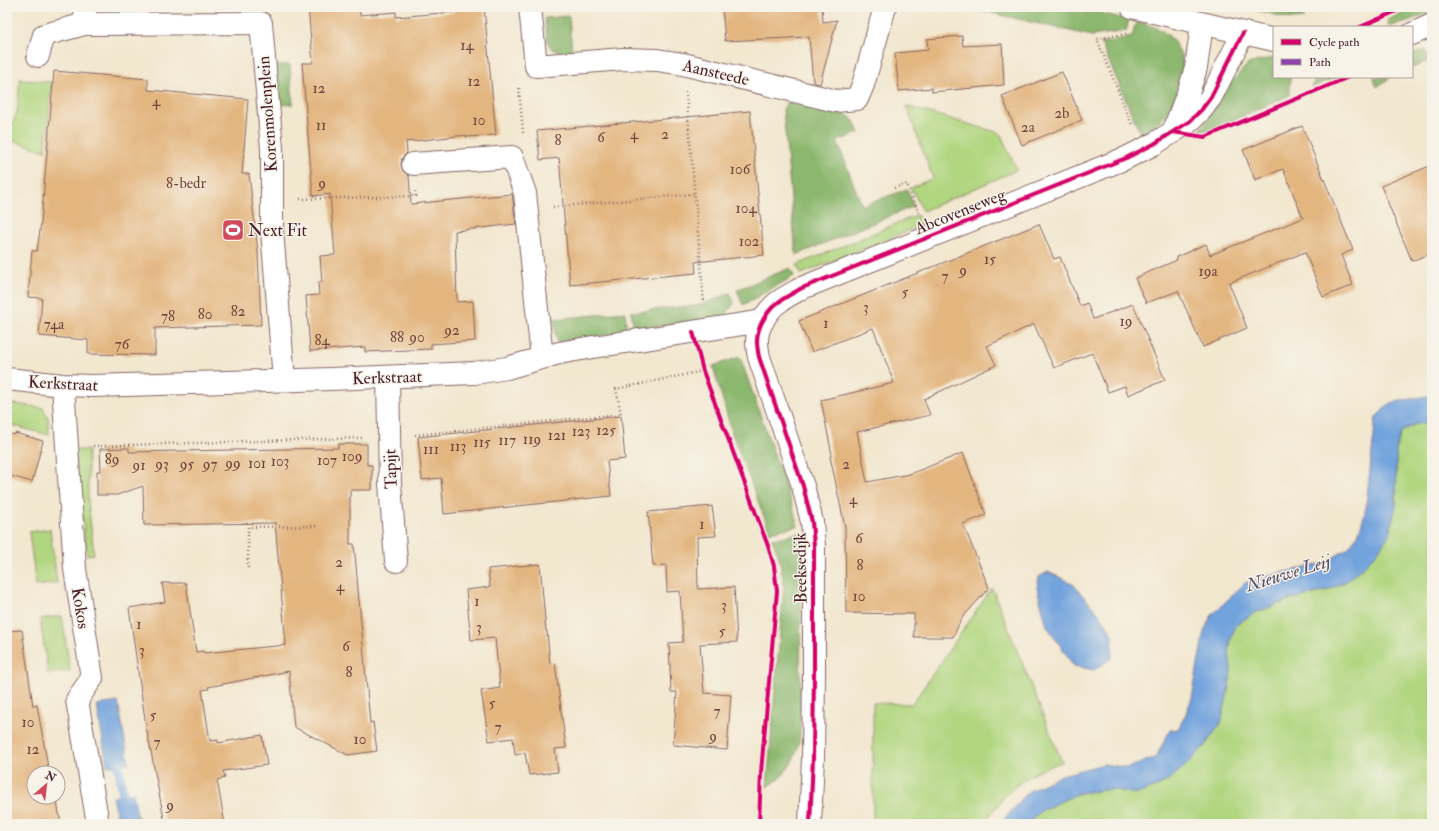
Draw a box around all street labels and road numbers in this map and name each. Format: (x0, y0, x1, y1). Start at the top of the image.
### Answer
street label: Aansteede (680, 54, 751, 90)
street label: Korenmolenplein (253, 55, 283, 173)
street label: Abcovenseweg (911, 184, 1009, 240)
street label: Kerkstraat (352, 366, 423, 389)
street label: Kerkstraat (27, 371, 99, 396)
street label: Tapijt (379, 448, 403, 489)
street label: Beeksedijk (789, 532, 812, 604)
street label: Kokos (67, 586, 94, 630)

